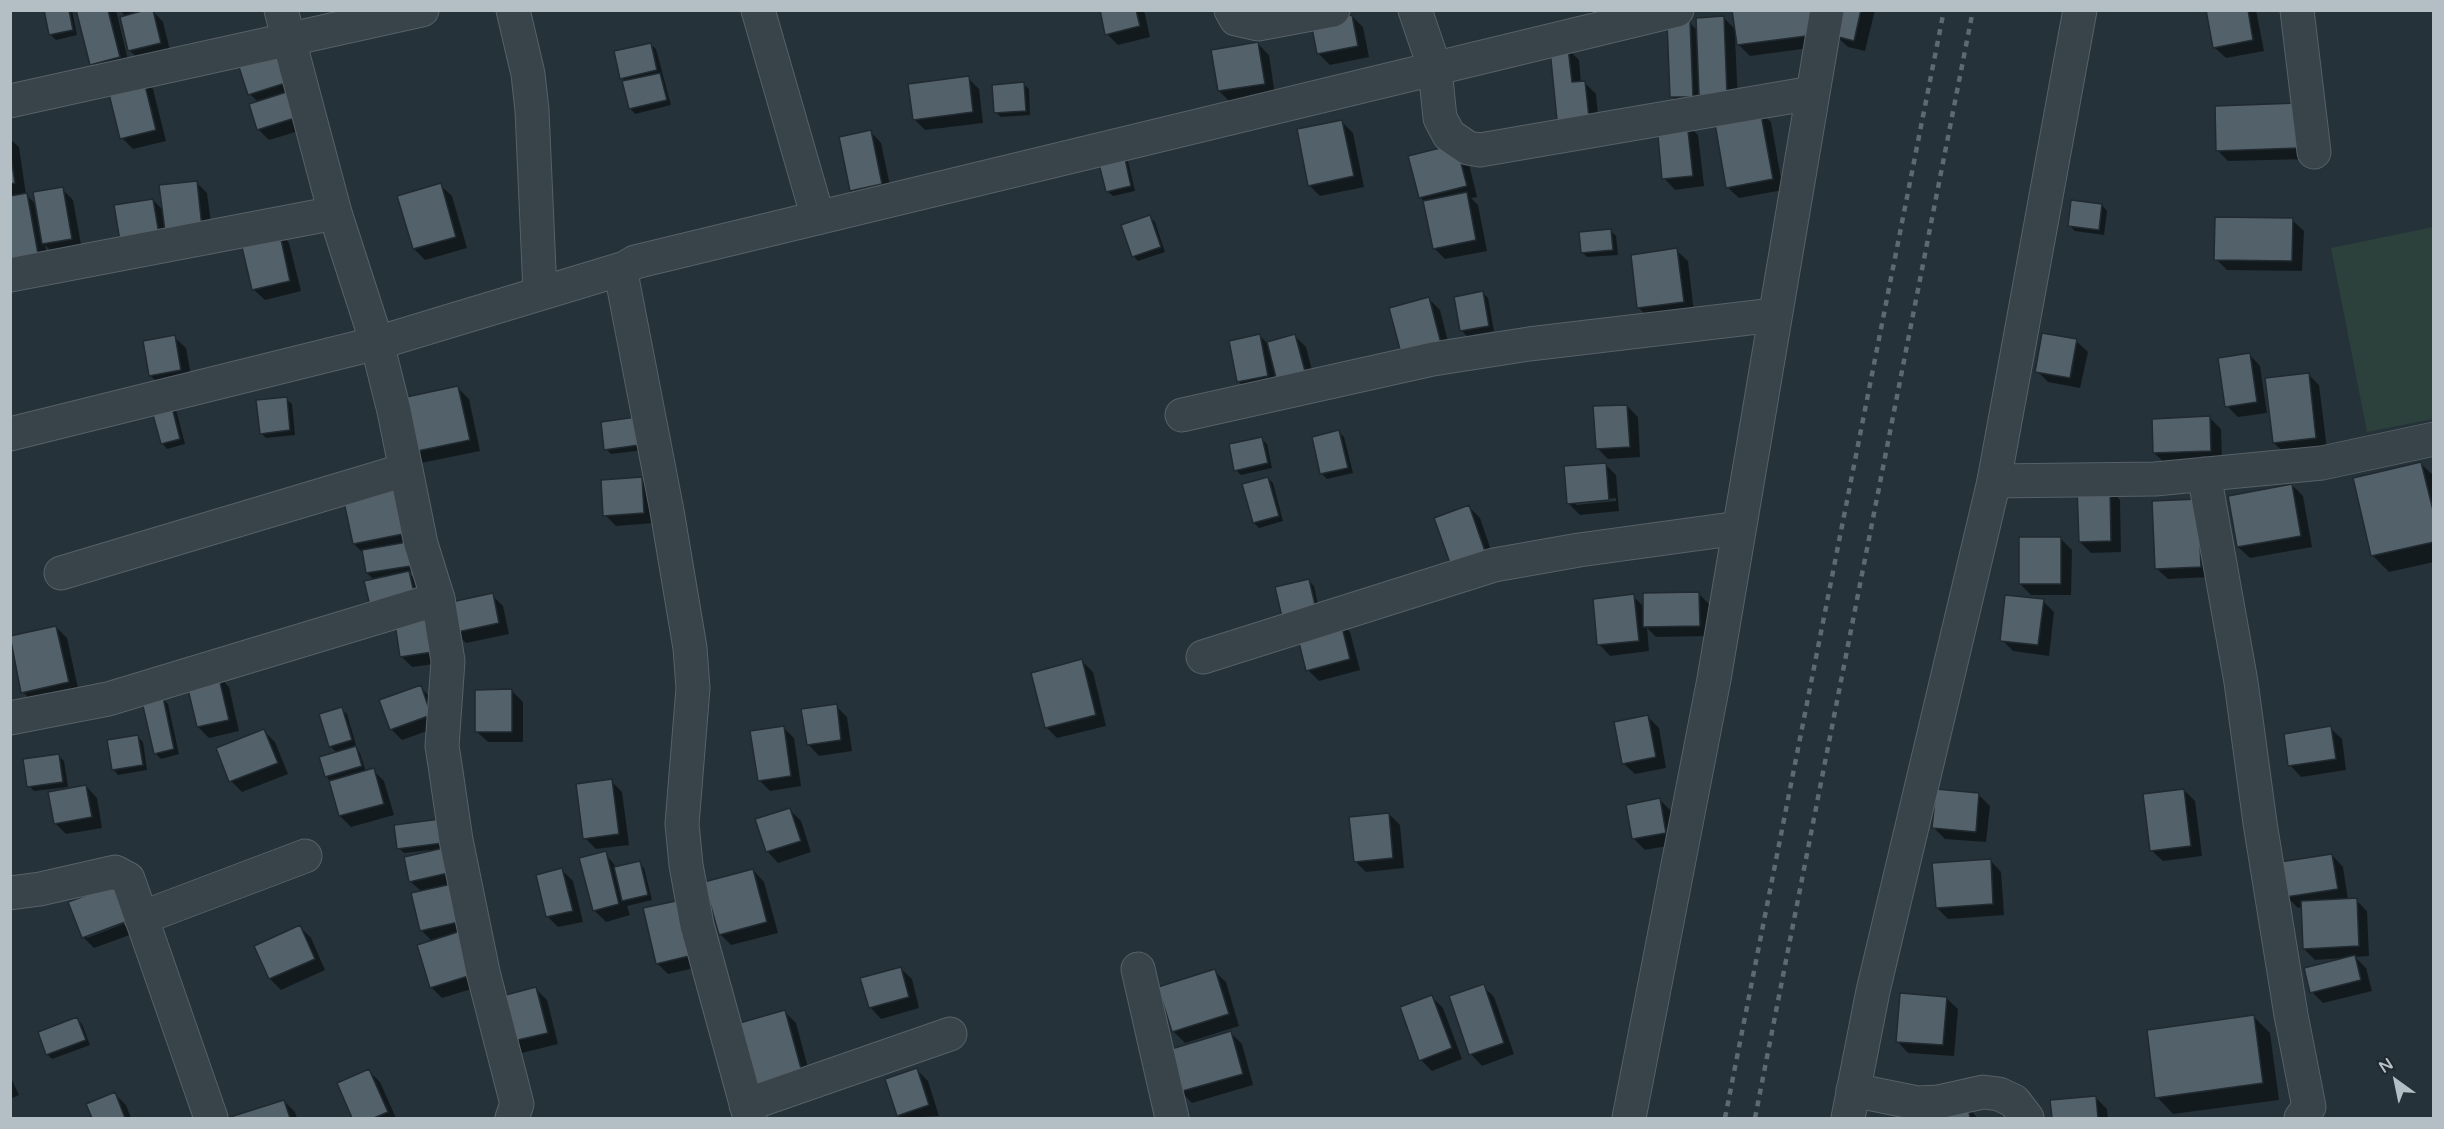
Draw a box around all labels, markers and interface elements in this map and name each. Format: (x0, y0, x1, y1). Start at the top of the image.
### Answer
north arrow (2366, 1051, 2426, 1111)
text: N (2375, 1054, 2397, 1078)

